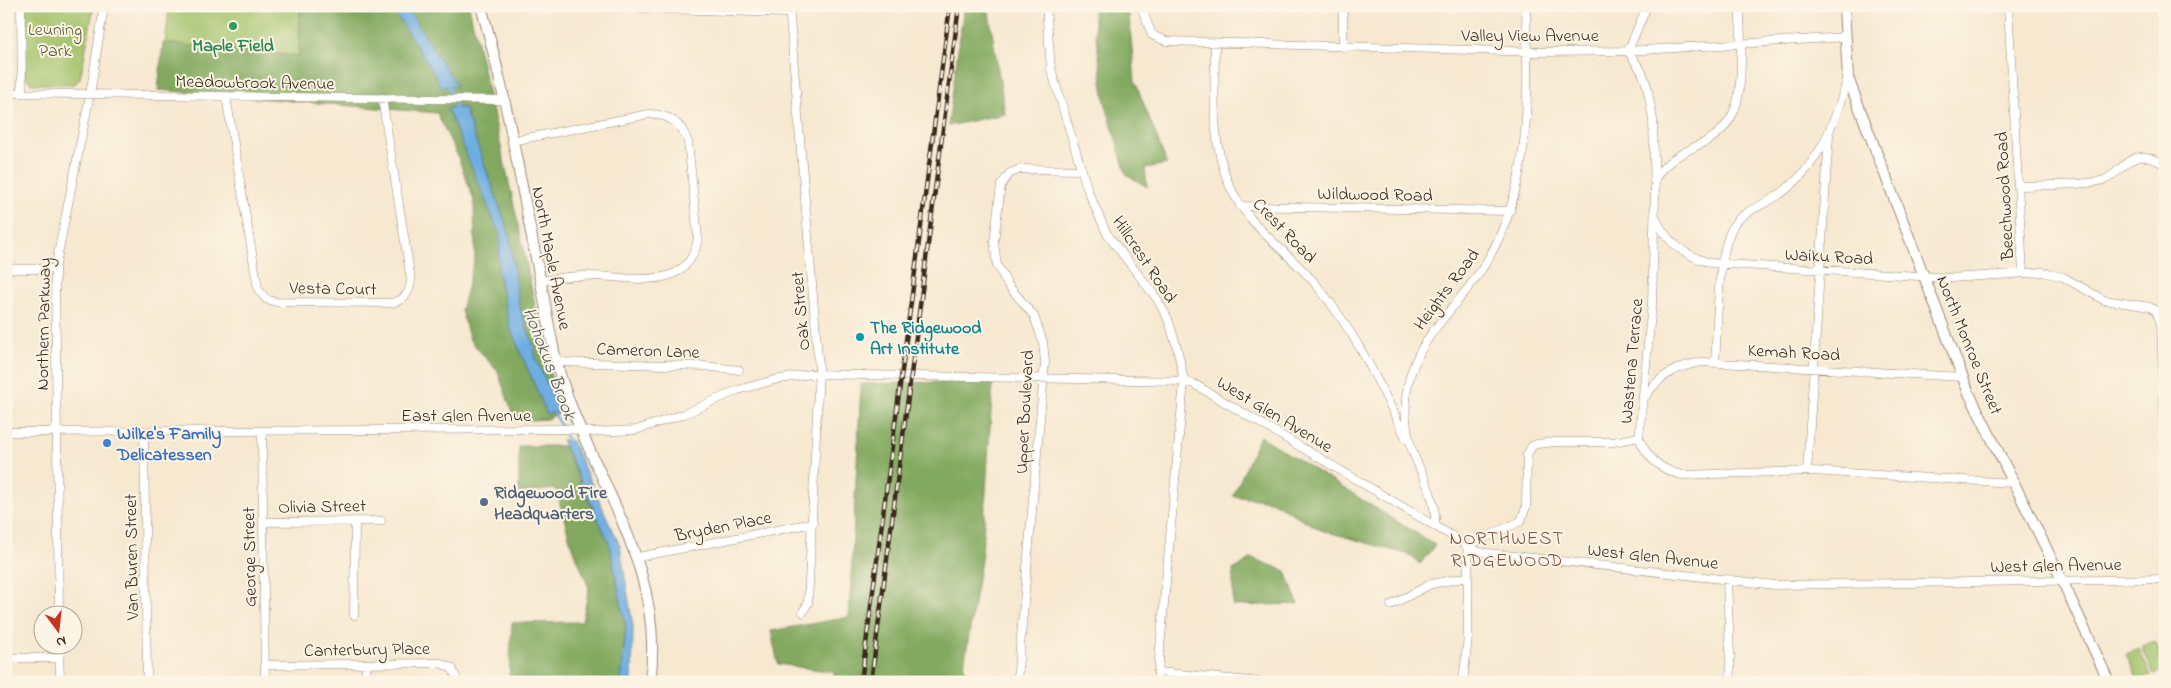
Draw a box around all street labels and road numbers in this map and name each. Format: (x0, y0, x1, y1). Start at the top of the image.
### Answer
street label: Valley View Avenue (1460, 24, 1600, 50)
street label: Meadowbrook Avenue (175, 70, 336, 98)
street label: Beechwood Road (1990, 131, 2022, 262)
street label: Wildwood Road (1317, 182, 1433, 210)
street label: North Maple Avenue (523, 184, 577, 333)
street label: Crest Road (1246, 193, 1322, 270)
street label: Hillcrest Road (1105, 211, 1182, 309)
street label: Waiku Road (1784, 243, 1874, 273)
street label: Heights Road (1408, 244, 1488, 337)
street label: Northern Parkway (31, 257, 59, 391)
street label: Oak Street (786, 270, 818, 351)
street label: North Monroe Street (1928, 272, 2008, 419)
street label: Vesta Court (288, 276, 377, 304)
street label: Wastena Terrace (1615, 297, 1651, 425)
street label: Cameron Lane (596, 337, 701, 367)
street label: Kemah Road (1747, 339, 1841, 369)
street label: Upper Boulevard (1010, 349, 1042, 475)
street label: West Glen Avenue (1211, 371, 1338, 461)
street label: East Glen Avenue (401, 404, 532, 430)
street label: Van Buren Street (119, 494, 147, 621)
street label: Olivia Street (278, 494, 366, 522)
street label: Bryden Place (672, 506, 775, 550)
street label: George Street (237, 507, 266, 607)
street label: West Glen Avenue (1586, 538, 1720, 578)
street label: West Glen Avenue (1990, 553, 2123, 581)
street label: Canterbury Place (304, 637, 431, 665)

